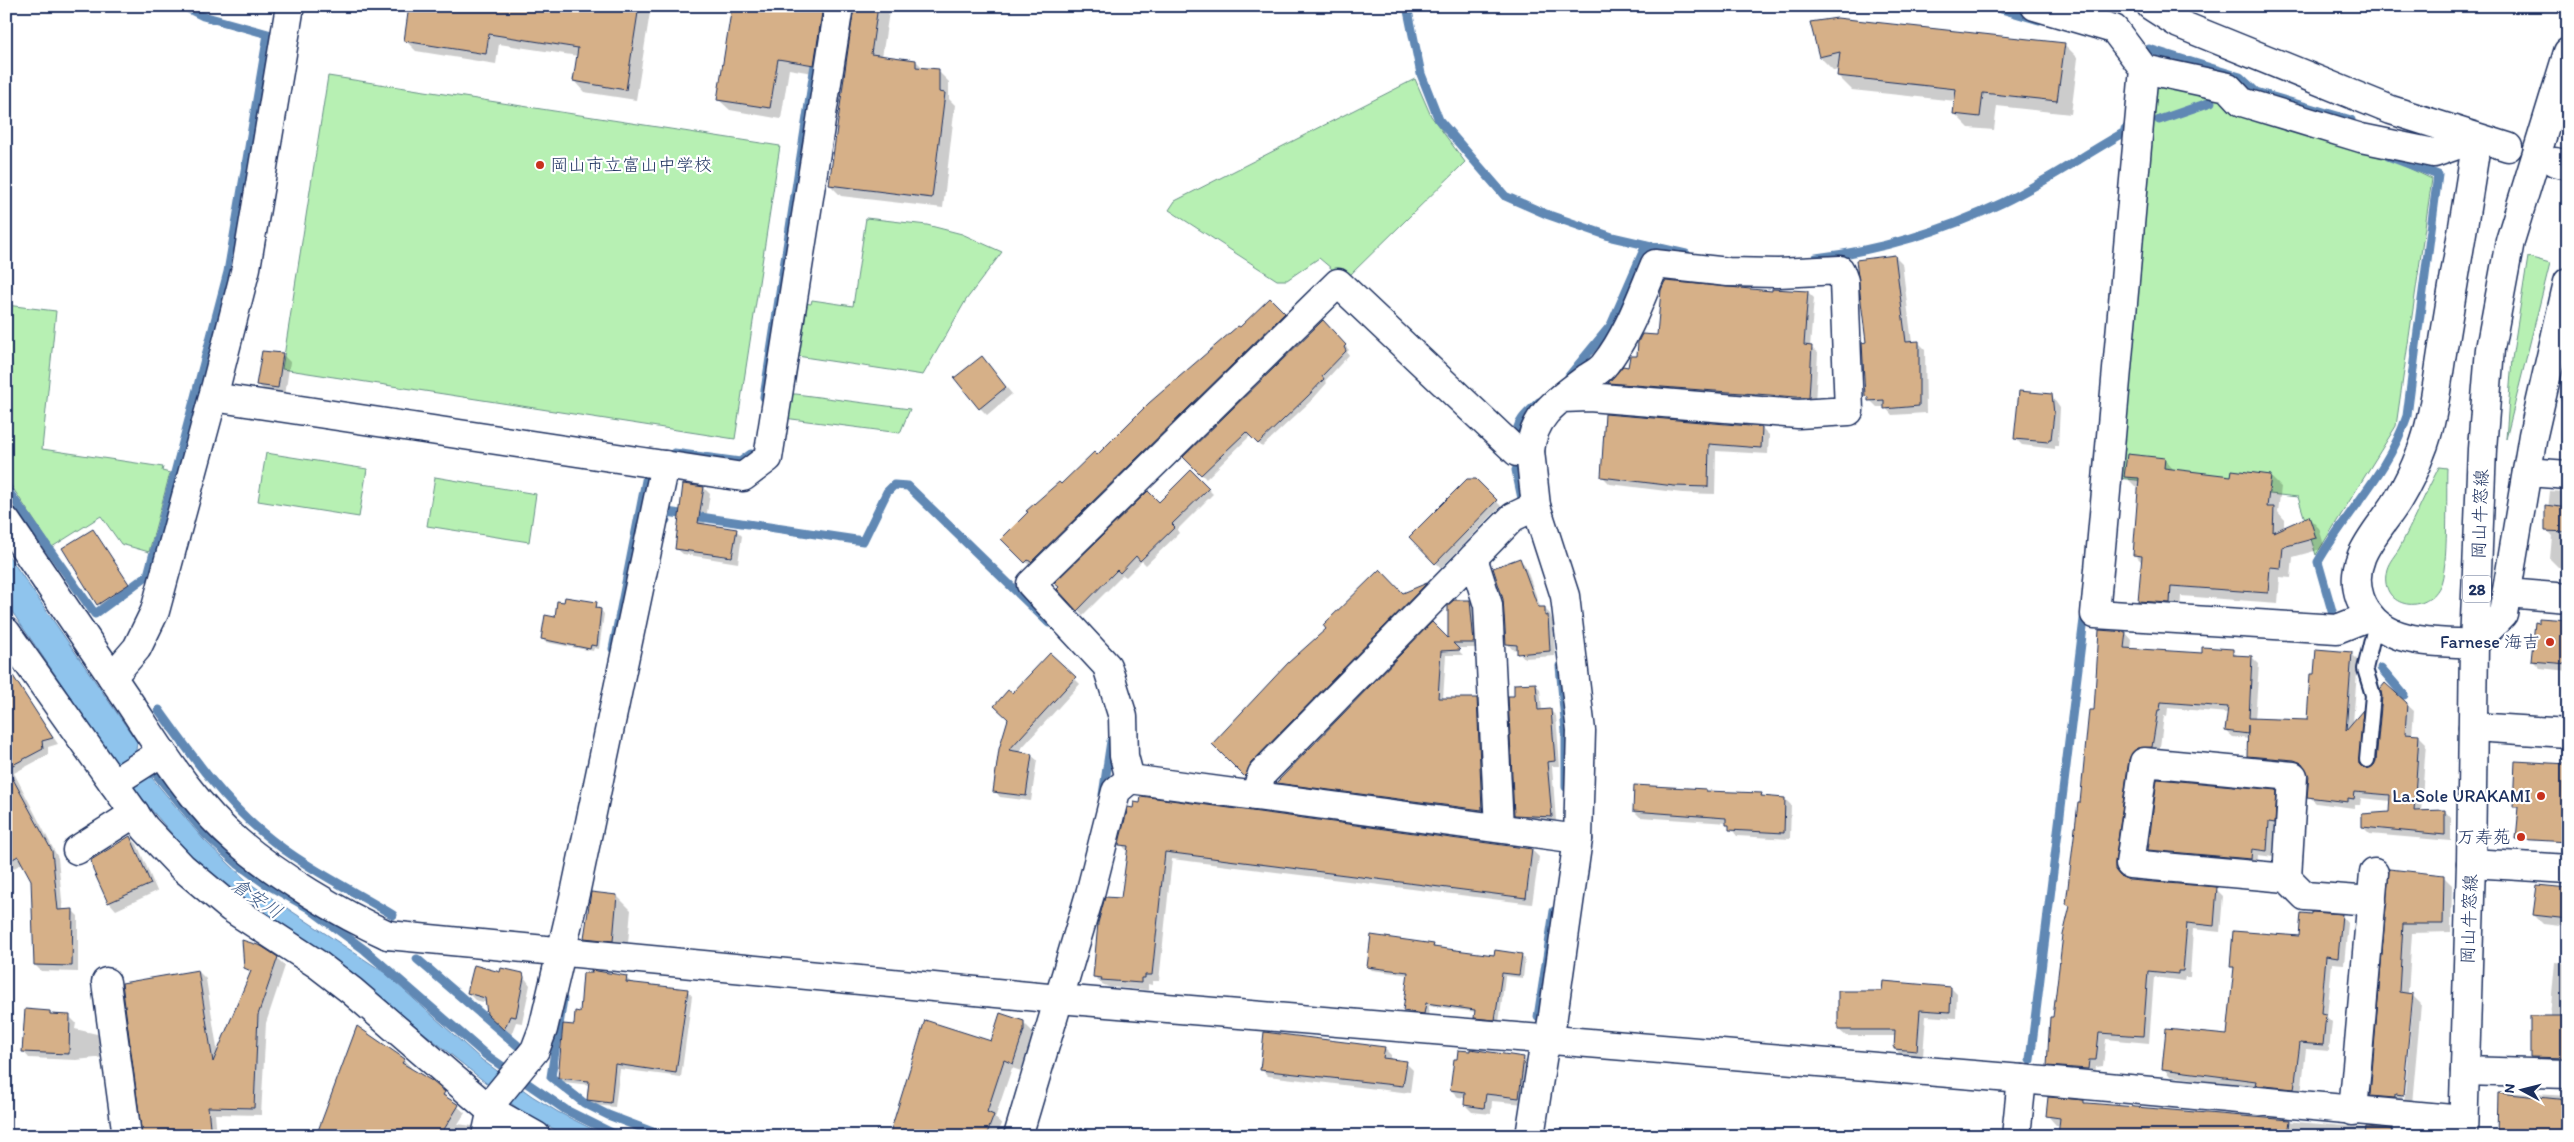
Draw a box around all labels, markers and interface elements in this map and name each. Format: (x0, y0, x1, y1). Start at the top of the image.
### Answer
place label: 岡山市立富山中学校 (550, 154, 712, 176)
marker: 岡山市立富山中学校 (534, 159, 546, 171)
street label: 岡山牛窓線 (2467, 469, 2493, 559)
road number: 28 (2463, 576, 2491, 602)
place label: Farnese 海吉 (2440, 631, 2540, 653)
marker: Farnese 海吉 (2544, 636, 2556, 648)
place label: La.Sole URAKAMI (2392, 785, 2531, 807)
marker: La.Sole URAKAMI (2535, 790, 2547, 802)
place label: 万寿苑 (2457, 826, 2511, 848)
marker: 万寿苑 (2515, 831, 2527, 843)
water label: 倉安川 (227, 873, 287, 923)
street label: 岡山牛窓線 (2456, 874, 2482, 964)
north arrow (2496, 1064, 2546, 1114)
text: N (2501, 1083, 2519, 1094)

